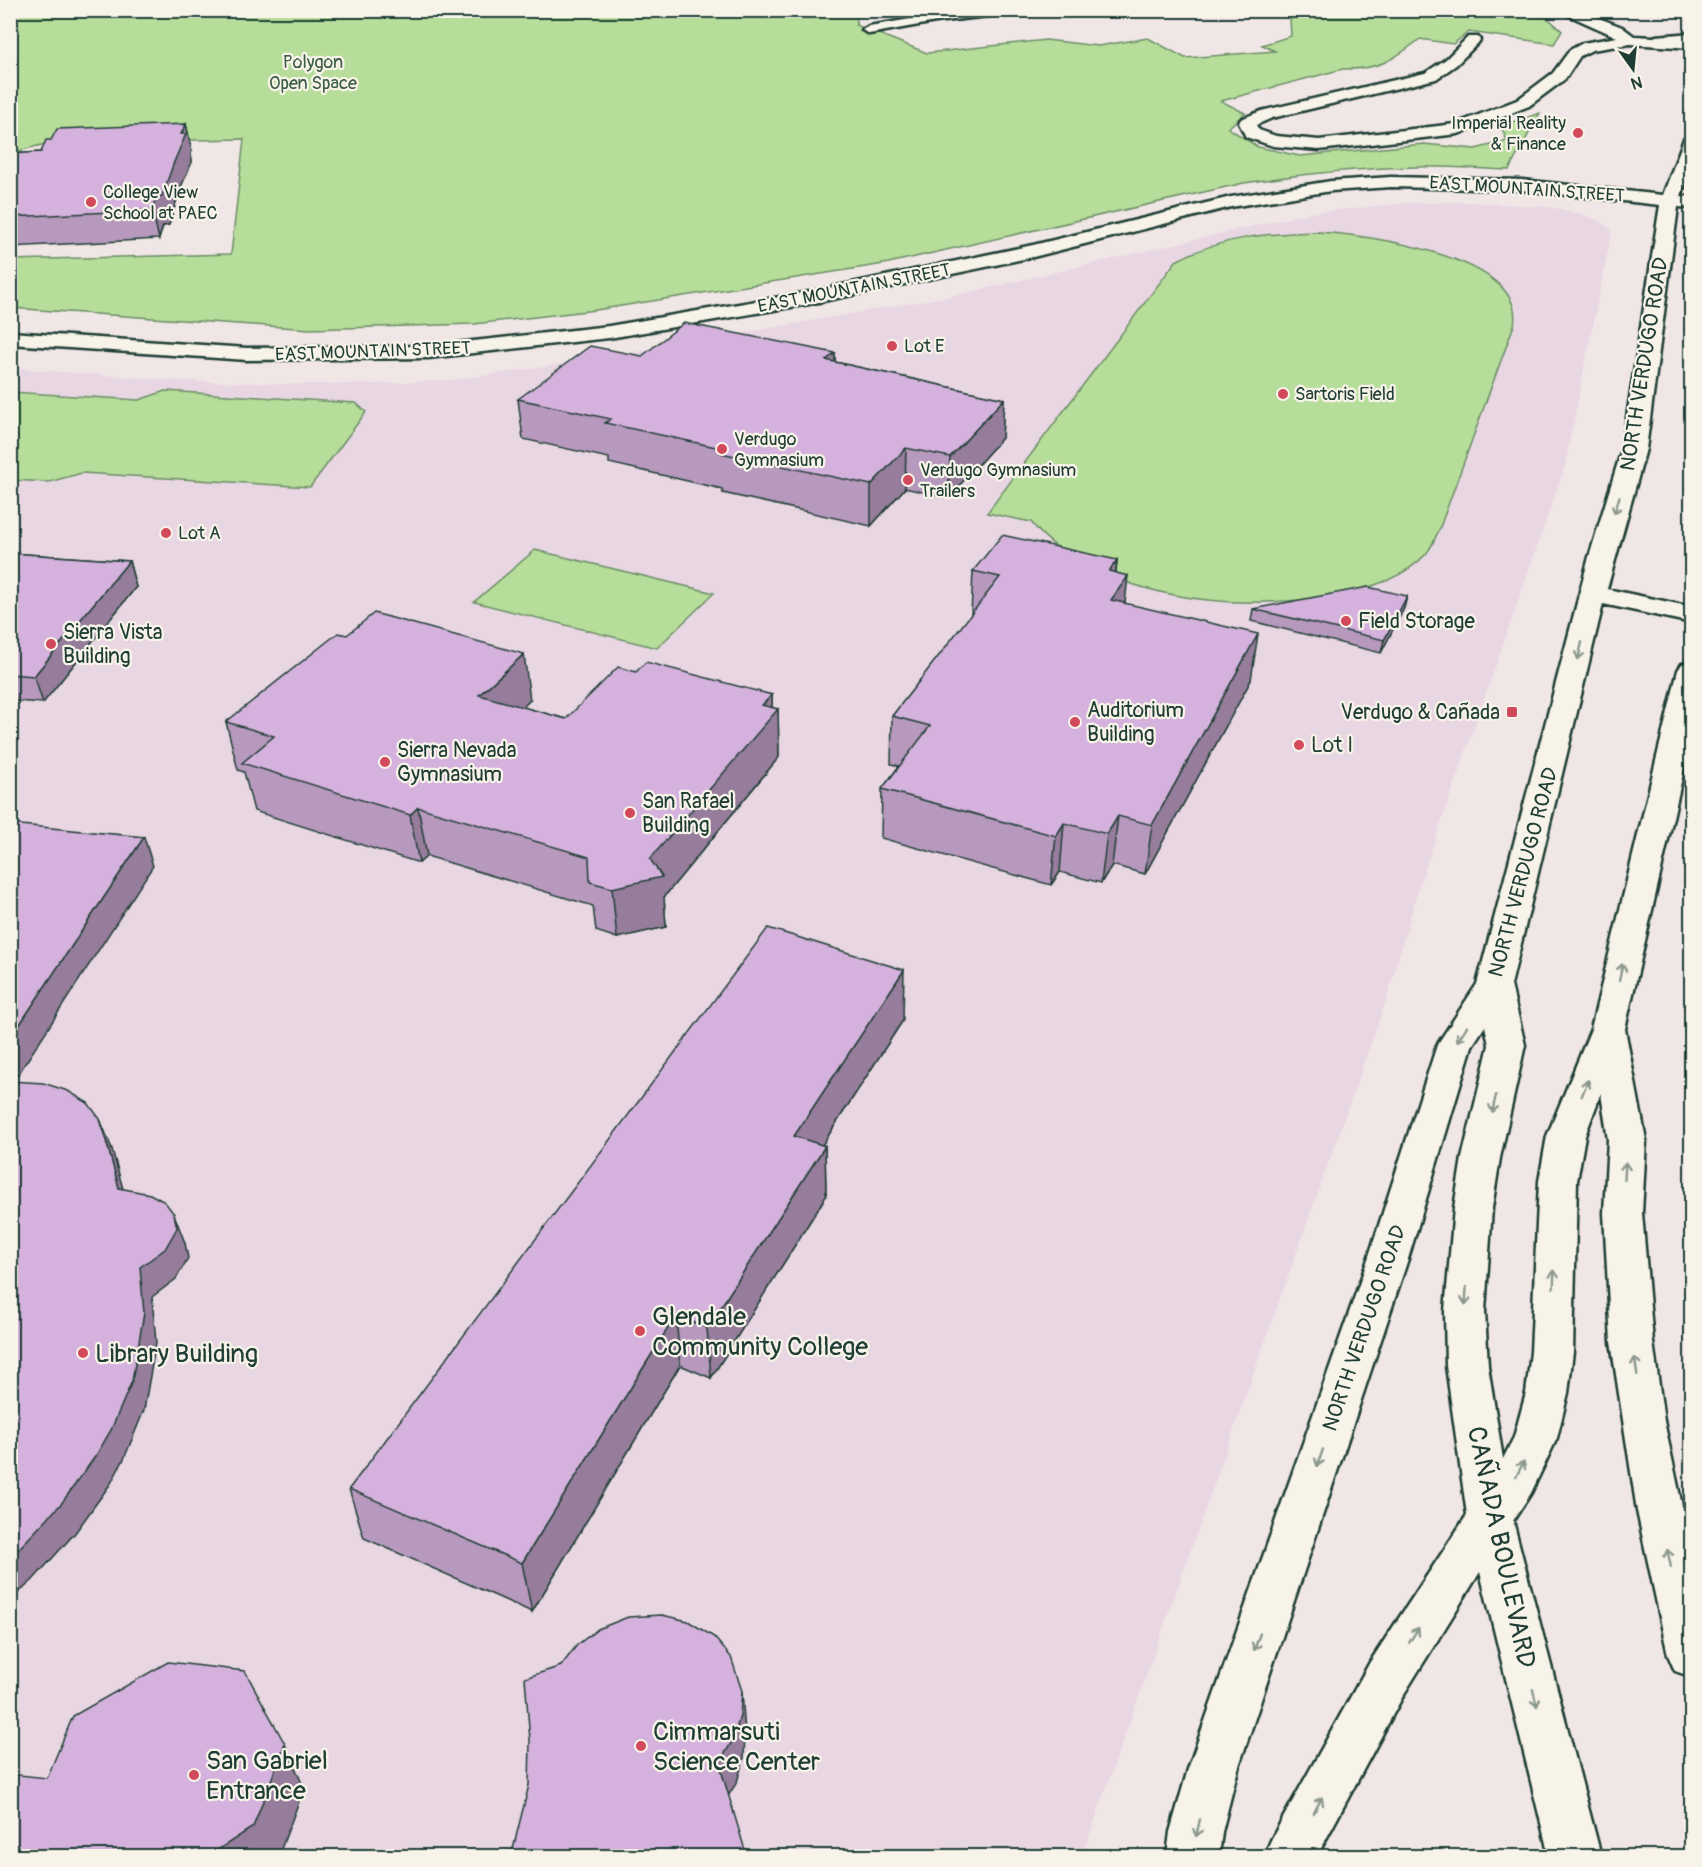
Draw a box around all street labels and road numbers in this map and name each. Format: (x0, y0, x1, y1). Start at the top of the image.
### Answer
street label: EAST MOUNTAIN STREET (1428, 171, 1625, 208)
street label: NORTH VERDUGO ROAD (1614, 255, 1675, 473)
street label: EAST MOUNTAIN STREET (756, 259, 952, 318)
street label: EAST MOUNTAIN STREET (275, 337, 471, 366)
street label: NORTH VERDUGO ROAD (1482, 764, 1564, 980)
street label: NORTH VERDUGO ROAD (1317, 1222, 1412, 1435)
street label: CAÑADA BOULEVARD (1460, 1423, 1542, 1671)

